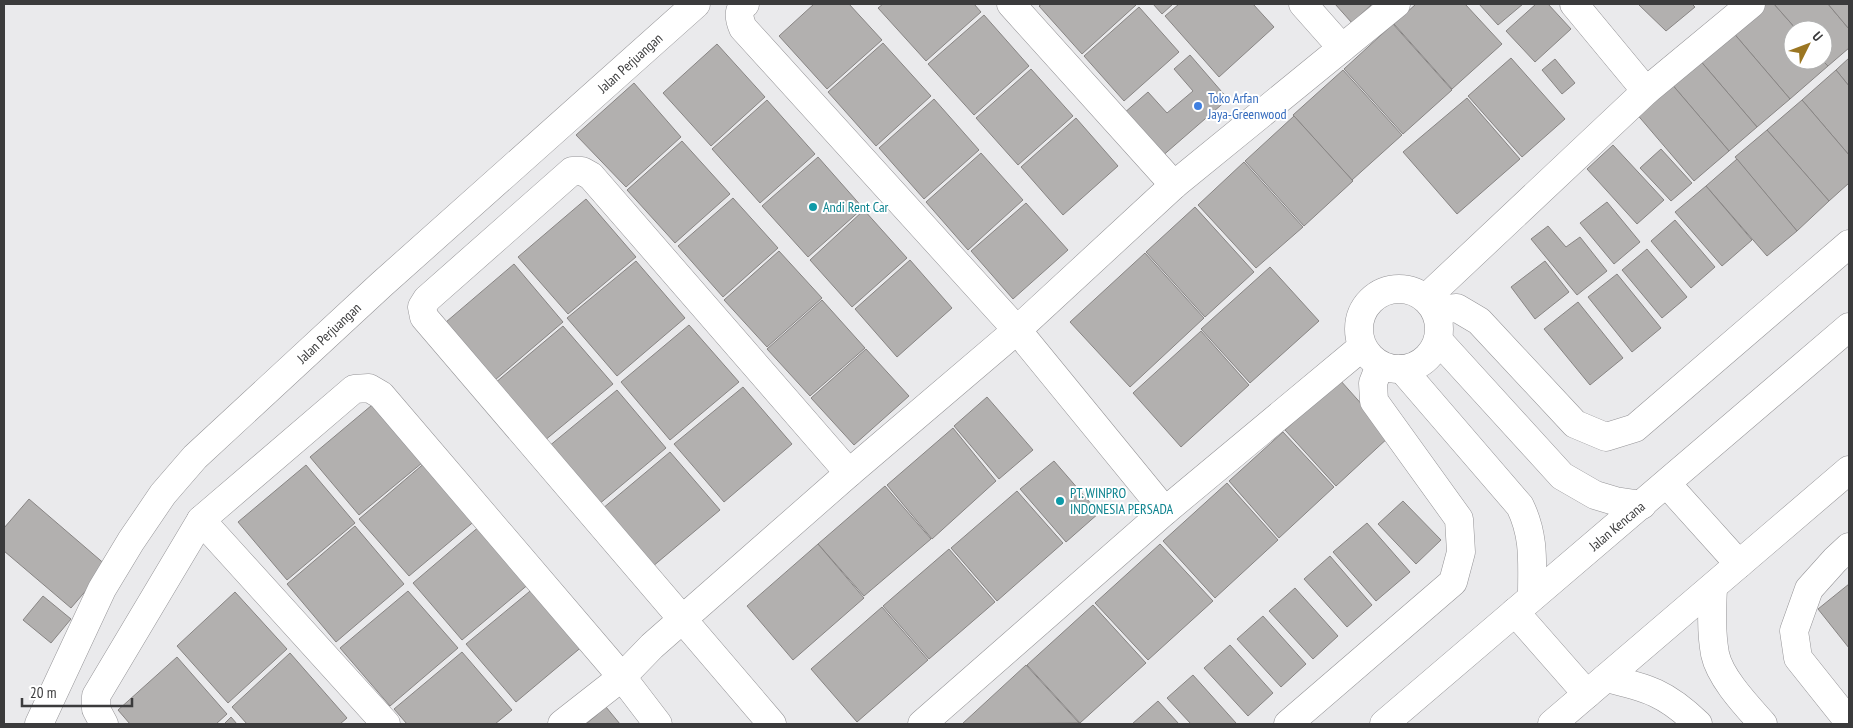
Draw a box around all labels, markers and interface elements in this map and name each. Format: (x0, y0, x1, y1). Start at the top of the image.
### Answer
north arrow (1783, 20, 1833, 70)
text: U (1809, 28, 1827, 45)
street label: Jalan Perjuangan (593, 29, 666, 97)
place label: Toko Arfan Jaya-Greenwood (1207, 89, 1287, 123)
marker: Toko Arfan Jaya-Greenwood (1192, 100, 1204, 112)
place label: Andi Rent Car (823, 198, 889, 216)
marker: Andi Rent Car (807, 201, 819, 213)
street label: Jalan Perjuangan (292, 299, 365, 368)
place label: PT. WINPRO INDONESIA PERSADA (1070, 484, 1173, 518)
marker: PT. WINPRO INDONESIA PERSADA (1054, 495, 1066, 507)
street label: Jalan Kencana (1585, 497, 1649, 555)
scale bar (22, 676, 132, 708)
text: 20 m (30, 683, 56, 702)

